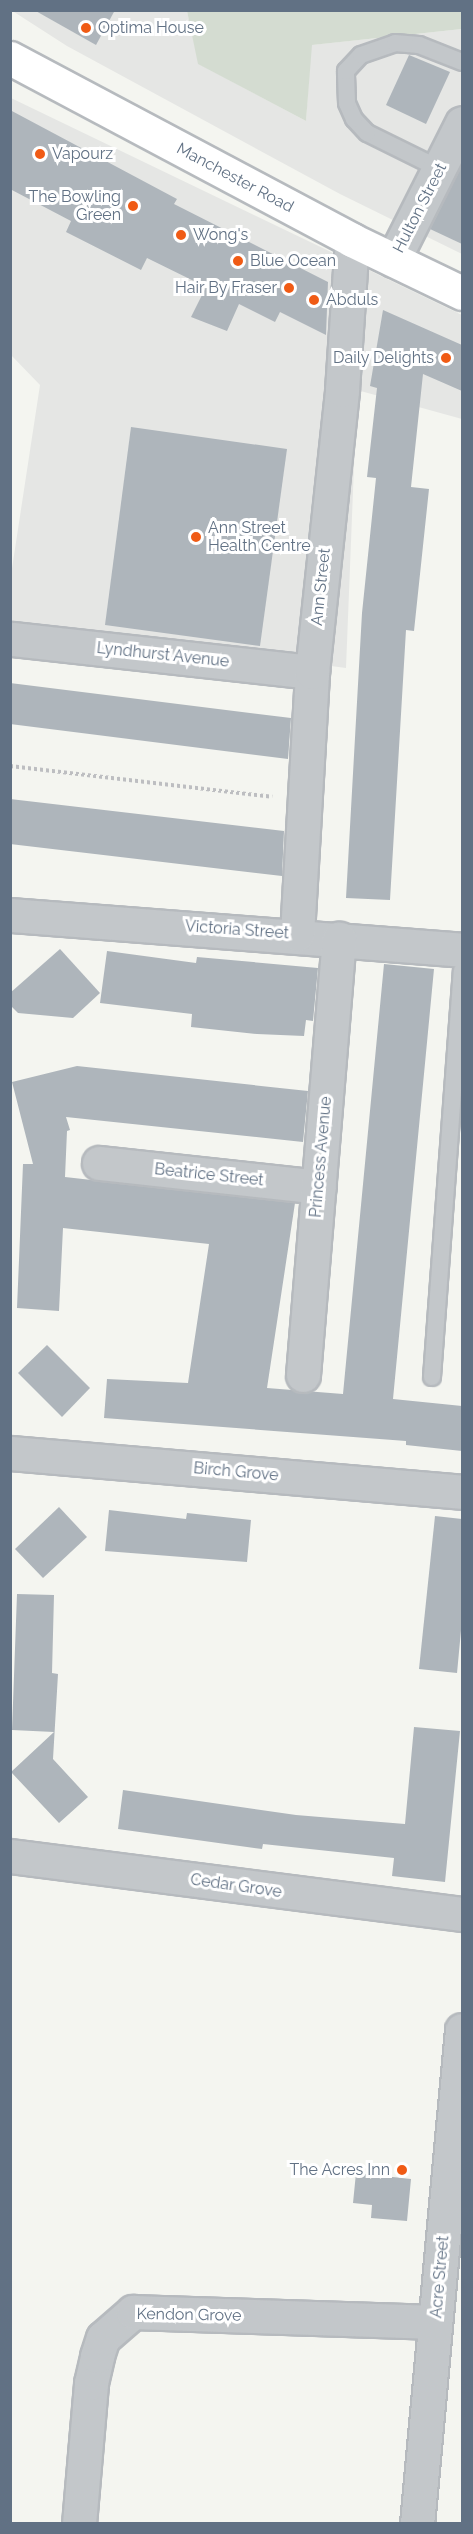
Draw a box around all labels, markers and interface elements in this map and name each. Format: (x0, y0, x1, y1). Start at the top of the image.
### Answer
place label: Optima House (98, 18, 204, 38)
marker: Optima House (79, 21, 93, 35)
street label: Manchester Road (173, 139, 297, 217)
place label: Vapourz (52, 144, 113, 164)
marker: Vapourz (33, 147, 47, 161)
street label: Hulton Street (389, 160, 451, 256)
place label: The Bowling Green (28, 187, 121, 225)
marker: The Bowling Green (126, 199, 140, 213)
place label: Wong's (193, 225, 248, 245)
marker: Wong's (174, 228, 188, 242)
place label: Blue Ocean (250, 251, 336, 271)
marker: Blue Ocean (231, 254, 245, 268)
place label: Hair By Fraser (174, 278, 277, 298)
marker: Hair By Fraser (282, 281, 296, 295)
place label: Abduls (326, 290, 378, 310)
marker: Abduls (307, 293, 321, 307)
place label: Daily Delights (333, 348, 434, 368)
marker: Daily Delights (439, 351, 453, 365)
place label: Ann Street Health Centre (208, 518, 311, 556)
marker: Ann Street Health Centre (189, 530, 203, 544)
street label: Ann Street (307, 547, 335, 627)
street label: Lyndhurst Avenue (95, 638, 231, 672)
street label: Victoria Street (184, 917, 290, 943)
street label: Princess Avenue (306, 1095, 336, 1219)
street label: Beatrice Street (153, 1160, 265, 1190)
street label: Birch Grove (193, 1459, 279, 1485)
street label: Cedar Grove (189, 1870, 283, 1902)
place label: The Acres Inn (289, 2160, 390, 2180)
marker: The Acres Inn (395, 2163, 409, 2177)
street label: Acre Street (427, 2235, 453, 2319)
street label: Kendon Grove (136, 2304, 242, 2326)

